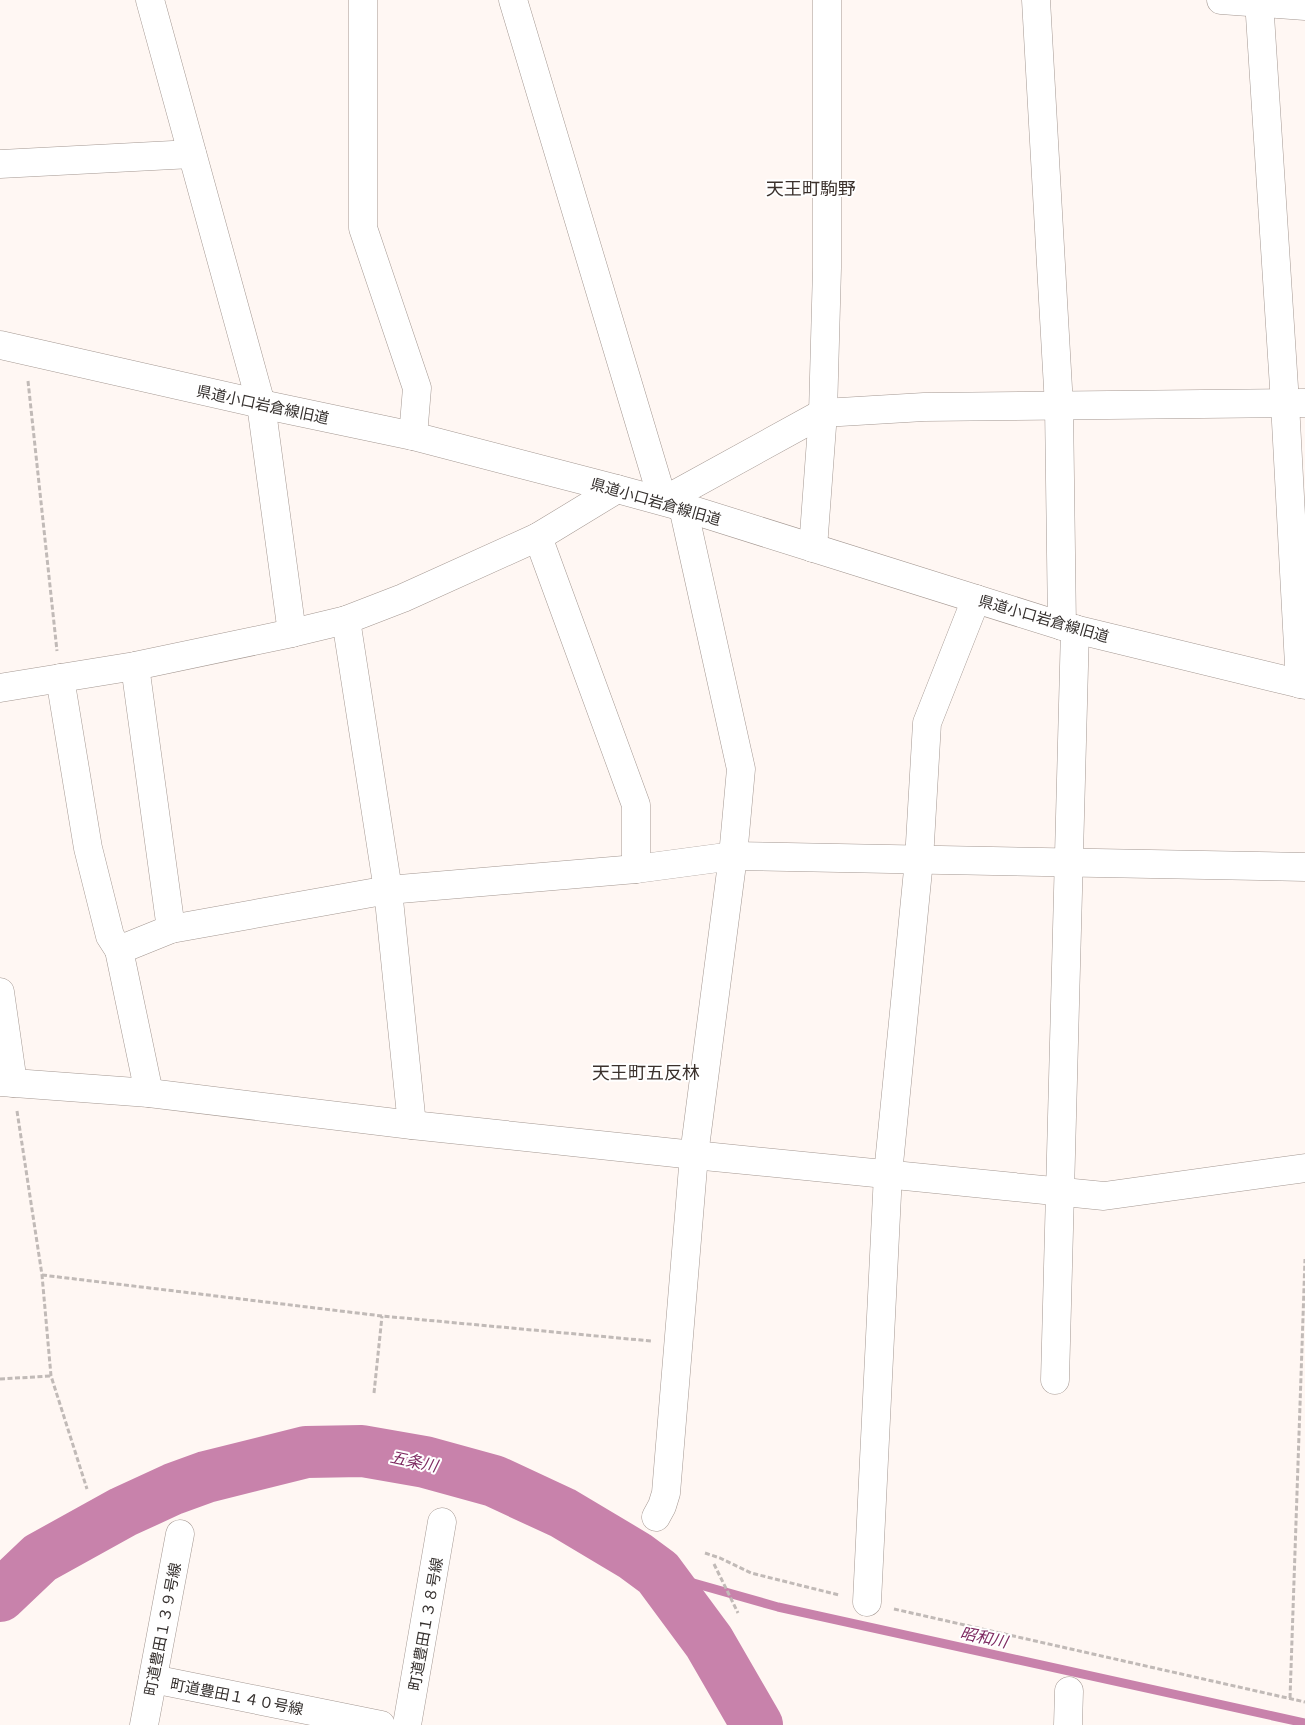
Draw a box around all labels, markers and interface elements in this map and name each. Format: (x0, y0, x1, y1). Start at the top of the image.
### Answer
district label: 天王町駒野 (766, 176, 856, 200)
street label: 県道小口岩倉線旧道 (195, 380, 331, 428)
street label: 県道小口岩倉線旧道 (588, 473, 724, 529)
street label: 県道小口岩倉線旧道 (976, 590, 1112, 646)
district label: 天王町五反林 (592, 1060, 700, 1084)
water label: 五条川 (388, 1445, 442, 1477)
street label: 町道豊田１３８号線 (403, 1556, 447, 1692)
street label: 町道豊田１３９号線 (139, 1561, 185, 1697)
water label: 昭和川 (958, 1621, 1012, 1653)
street label: 町道豊田１４０号線 (169, 1673, 305, 1719)

